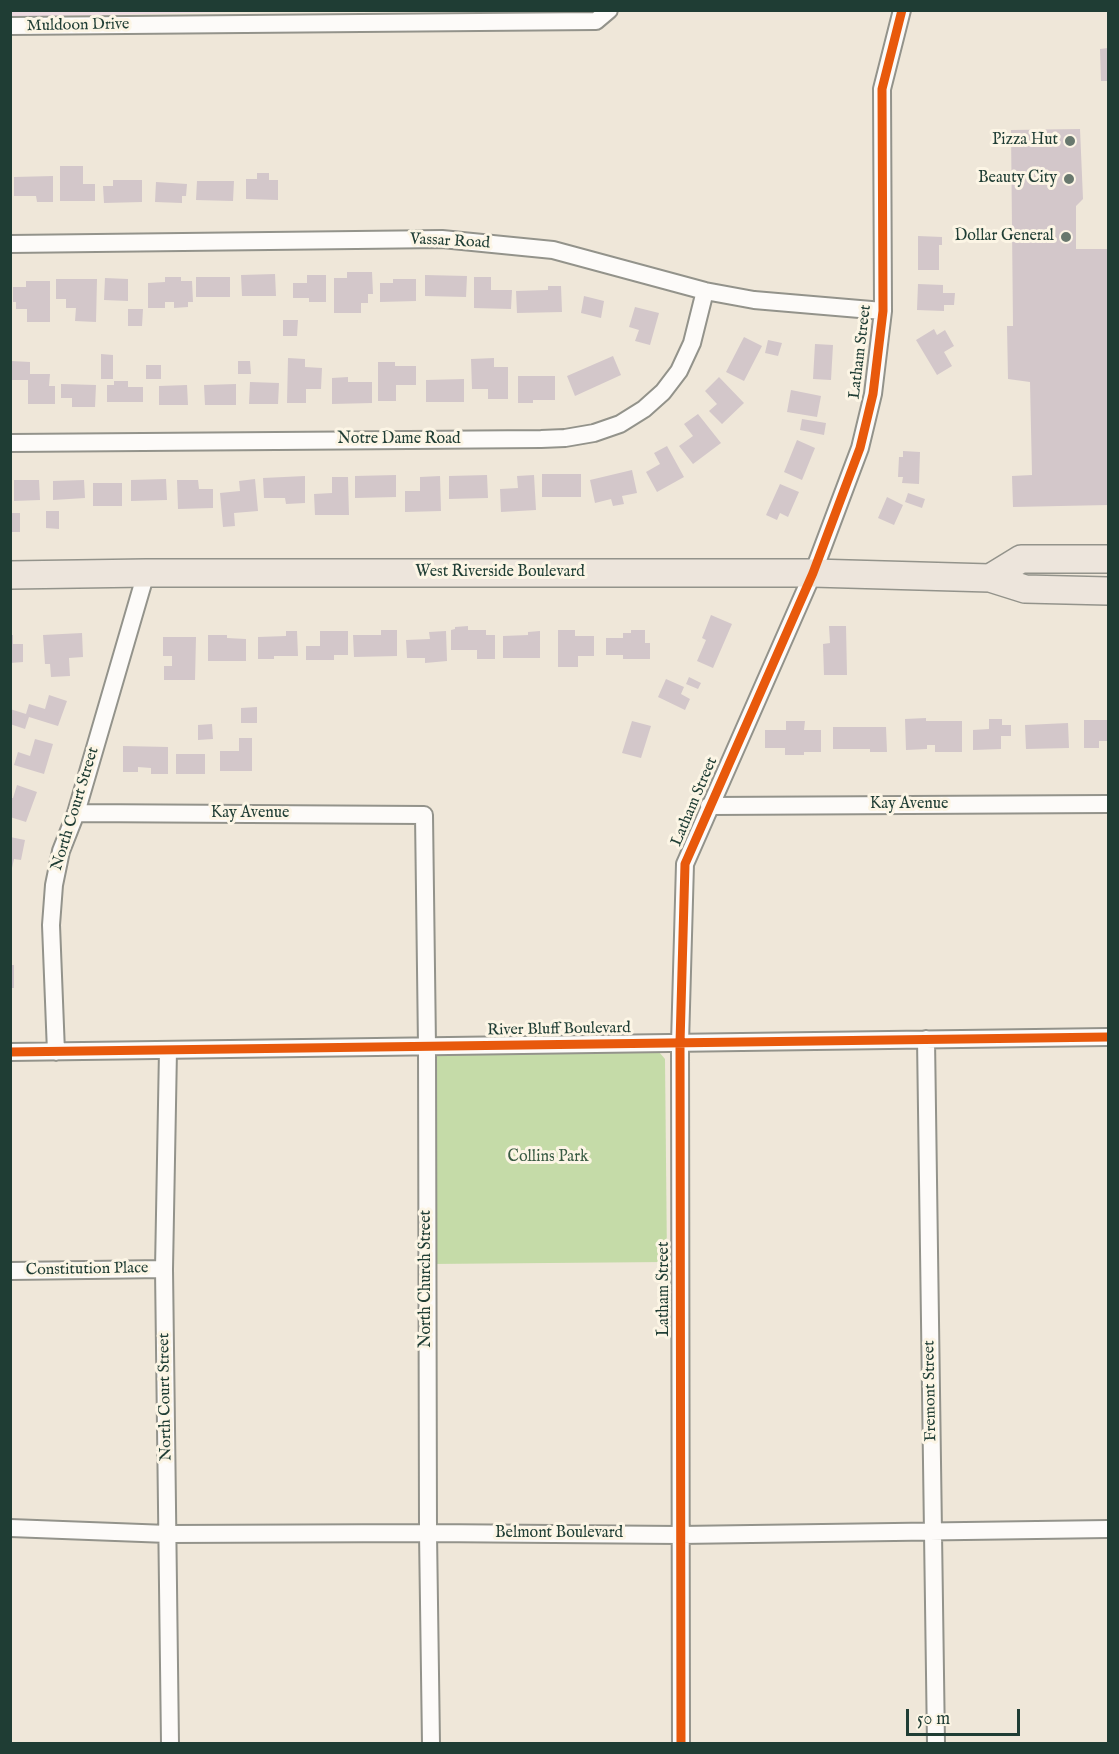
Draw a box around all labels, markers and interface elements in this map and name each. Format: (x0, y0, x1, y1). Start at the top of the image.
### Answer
street label: Muldoon Drive (27, 16, 129, 36)
place label: Pizza Hut (992, 131, 1058, 151)
marker: Pizza Hut (1063, 134, 1077, 148)
place label: Beauty City (978, 169, 1057, 189)
marker: Beauty City (1062, 172, 1076, 186)
place label: Dollar General (954, 227, 1054, 247)
street label: Vassar Road (410, 230, 490, 254)
marker: Dollar General (1059, 230, 1073, 244)
street label: Latham Street (846, 304, 876, 400)
street label: Notre Dame Road (337, 430, 461, 450)
street label: West Riverside Boulevard (415, 563, 585, 583)
street label: North Court Street (48, 745, 104, 873)
street label: Latham Street (668, 755, 722, 849)
street label: Kay Avenue (870, 795, 948, 815)
street label: Kay Avenue (211, 804, 289, 824)
street label: River Bluff Boulevard (487, 1019, 631, 1041)
park label: Collins Park (507, 1148, 589, 1168)
street label: North Church Street (417, 1210, 437, 1348)
street label: Latham Street (655, 1242, 675, 1336)
street label: Constitution Place (25, 1259, 149, 1281)
street label: North Court Street (155, 1333, 177, 1461)
street label: Fremont Street (921, 1340, 941, 1442)
street label: Belmont Boulevard (495, 1524, 623, 1544)
scale bar (909, 1697, 1023, 1735)
text: 50 m (917, 1708, 950, 1731)

